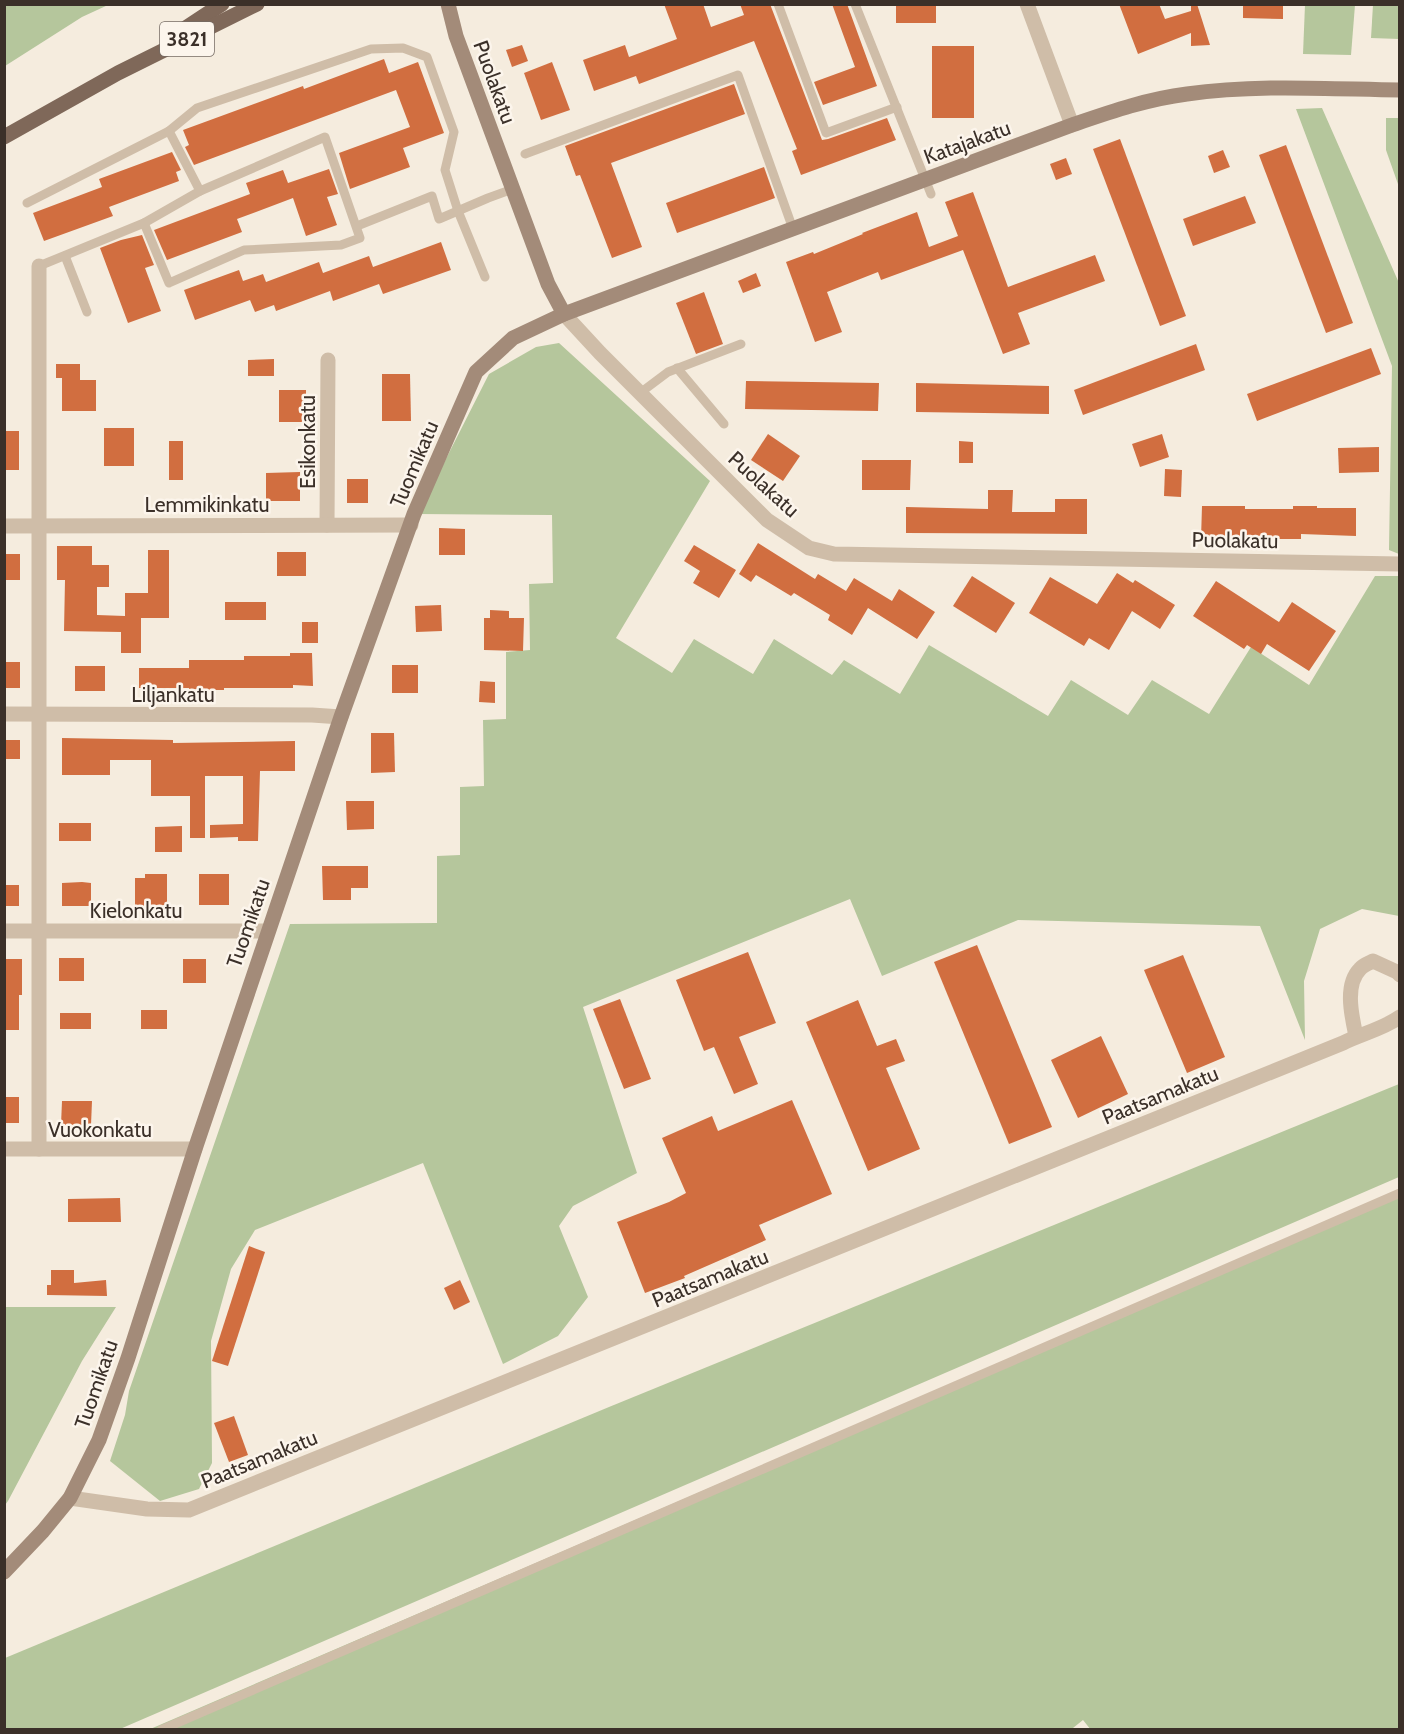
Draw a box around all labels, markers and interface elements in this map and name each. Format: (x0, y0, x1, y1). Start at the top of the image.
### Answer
road number: 3821 (160, 22, 214, 56)
street label: Puolakatu (468, 37, 522, 127)
street label: Katajakatu (920, 115, 1014, 170)
street label: Esikonkatu (295, 395, 320, 489)
street label: Tuomikatu (385, 417, 443, 511)
street label: Puolakatu (723, 446, 805, 522)
street label: Lemmikinkatu (144, 492, 270, 517)
street label: Puolakatu (1191, 527, 1279, 553)
street label: Liljankatu (131, 682, 215, 708)
street label: Tuomikatu (221, 875, 275, 971)
street label: Kielonkatu (90, 898, 183, 923)
street label: Paatsamakatu (1098, 1060, 1222, 1130)
street label: Vuokonkatu (48, 1117, 152, 1142)
street label: Paatsamakatu (648, 1243, 772, 1313)
street label: Tuomikatu (69, 1336, 123, 1432)
street label: Paatsamakatu (197, 1424, 321, 1494)

